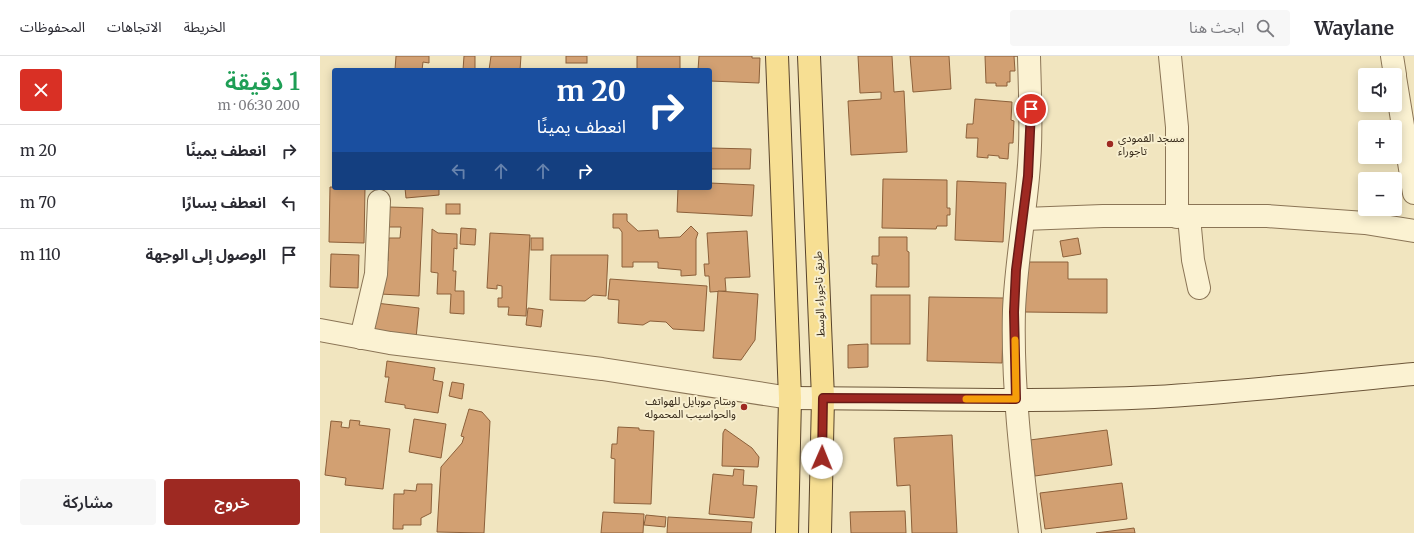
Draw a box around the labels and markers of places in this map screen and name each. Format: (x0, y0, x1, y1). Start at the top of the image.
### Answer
pin (1014, 92, 1048, 126)
place label: مسجد القمودي تاجوراء (1118, 131, 1185, 158)
marker: مسجد القمودي تاجوراء (1105, 139, 1115, 149)
place label: وسام موبايل للهواتف والحواسيب المحموله (645, 394, 736, 421)
marker: وسام موبايل للهواتف والحواسيب المحموله (739, 402, 749, 412)

